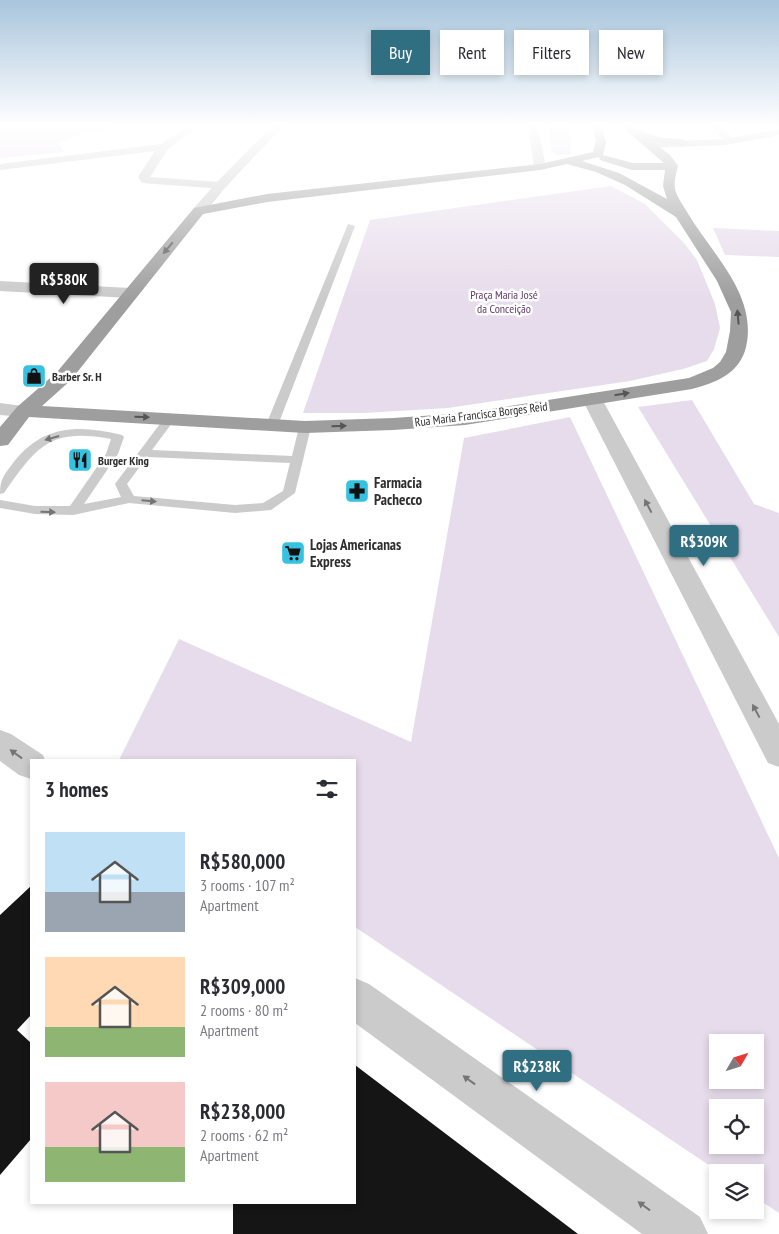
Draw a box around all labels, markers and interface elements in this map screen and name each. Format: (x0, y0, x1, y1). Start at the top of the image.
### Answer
chip: Buy (371, 30, 430, 75)
chip: Rent (440, 30, 504, 75)
chip: Filters (514, 30, 589, 75)
chip: New (599, 30, 663, 75)
one-way arrow (163, 242, 174, 254)
pin: R$580K (23, 262, 105, 305)
text: R$580K (41, 269, 87, 289)
park label: Praça Maria José da Conceição (470, 287, 538, 316)
one-way arrow (734, 309, 742, 325)
shop icon: Barber Sr. H (21, 363, 47, 389)
place label: Barber Sr. H (52, 369, 102, 384)
one-way arrow (615, 390, 631, 398)
street label: Rua Maria Francisca Borges Reid (414, 398, 548, 430)
one-way arrow (134, 414, 150, 422)
one-way arrow (332, 422, 348, 430)
one-way arrow (44, 434, 59, 442)
restaurant icon: Burger King (67, 447, 93, 473)
place label: Burger King (98, 453, 149, 468)
place label: Farmacia Pachecco (374, 473, 423, 509)
pharmacy icon: Farmacia Pachecco (344, 478, 370, 504)
one-way arrow (141, 497, 157, 505)
one-way arrow (644, 498, 652, 513)
one-way arrow (40, 508, 56, 516)
pin: R$309K (663, 524, 745, 567)
text: R$309K (681, 531, 727, 551)
place label: Lojas Americanas Express (310, 535, 401, 571)
supermarket icon: Lojas Americanas Express (280, 540, 306, 566)
one-way arrow (752, 704, 760, 719)
one-way arrow (9, 749, 23, 759)
icon: filters (313, 775, 341, 803)
text: 3 homes (45, 776, 108, 803)
text: R$580,000 (200, 848, 285, 875)
icon: home (85, 852, 145, 912)
text: 3 rooms · 107 m² (200, 875, 295, 895)
text: Apartment (200, 895, 259, 915)
text: R$309,000 (200, 973, 285, 1000)
icon: home (85, 977, 145, 1037)
text: 2 rooms · 80 m² (200, 1000, 288, 1020)
text: Apartment (200, 1020, 259, 1040)
north arrow (709, 1034, 764, 1089)
map controls (709, 1034, 764, 1219)
pin: R$238K (496, 1050, 578, 1092)
text: R$238K (514, 1056, 560, 1076)
one-way arrow (462, 1075, 476, 1085)
text: R$238,000 (200, 1098, 285, 1125)
button: locate (709, 1099, 764, 1154)
icon: home (85, 1102, 145, 1162)
text: 2 rooms · 62 m² (200, 1125, 288, 1145)
text: Apartment (200, 1145, 259, 1165)
button: layers (709, 1164, 764, 1219)
one-way arrow (638, 1200, 651, 1211)

